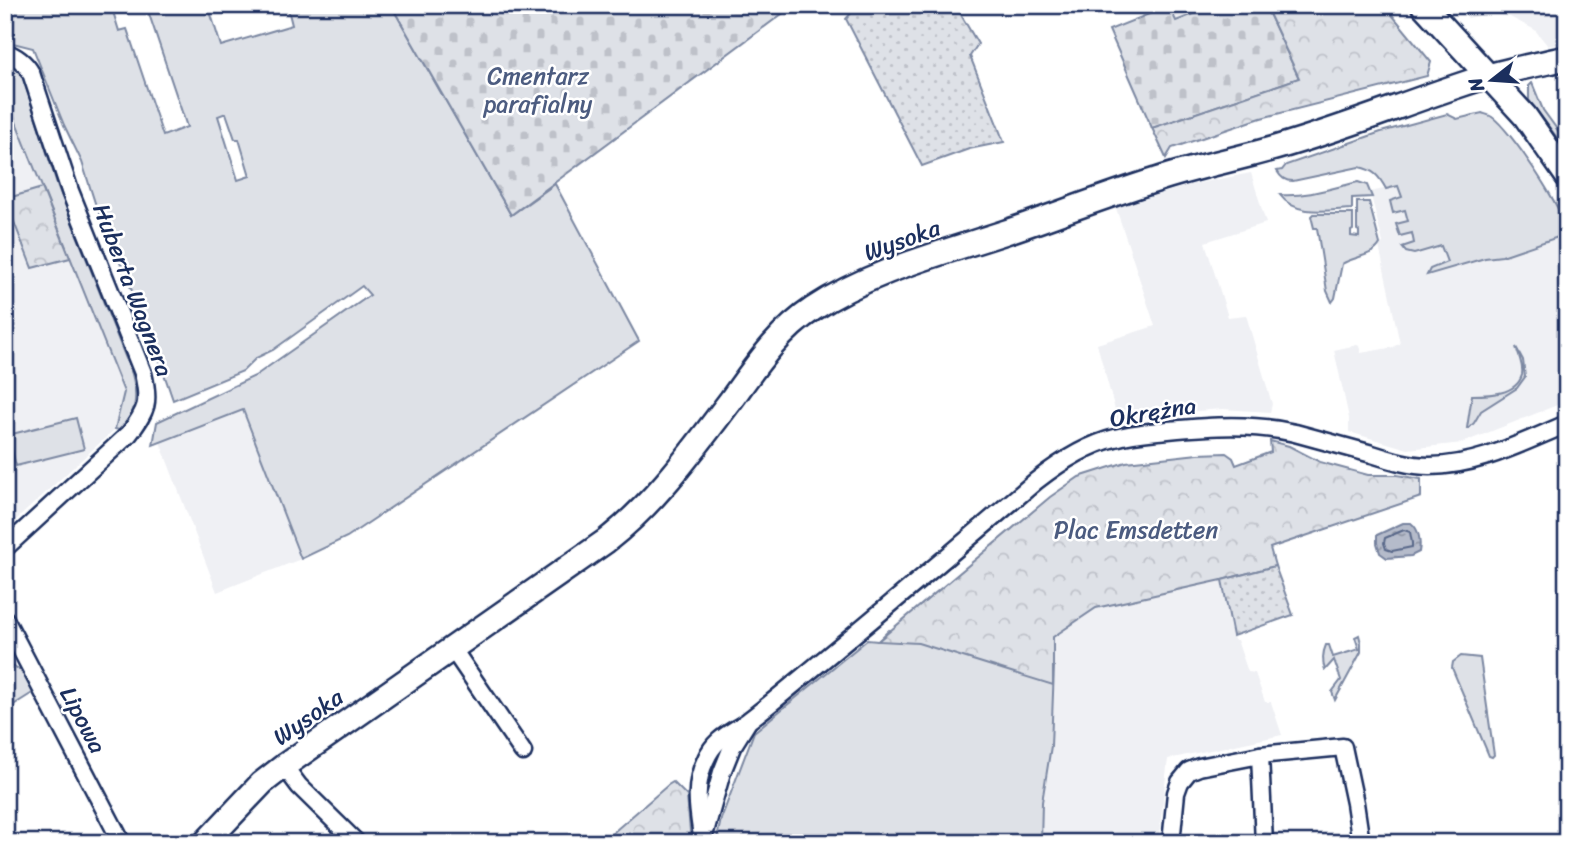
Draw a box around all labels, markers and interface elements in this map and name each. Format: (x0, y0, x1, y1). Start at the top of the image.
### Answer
north arrow (1456, 46, 1526, 116)
park label: Cmentarz parafialny (483, 55, 593, 125)
text: N (1458, 73, 1494, 97)
street label: Huberta Wagnera (81, 197, 185, 383)
street label: Wysoka (858, 206, 947, 273)
street label: Okrężna (1107, 384, 1199, 440)
park label: Plac Emsdetten (1054, 509, 1218, 551)
street label: Wysoka (264, 677, 353, 757)
street label: Lipowa (48, 679, 118, 761)

